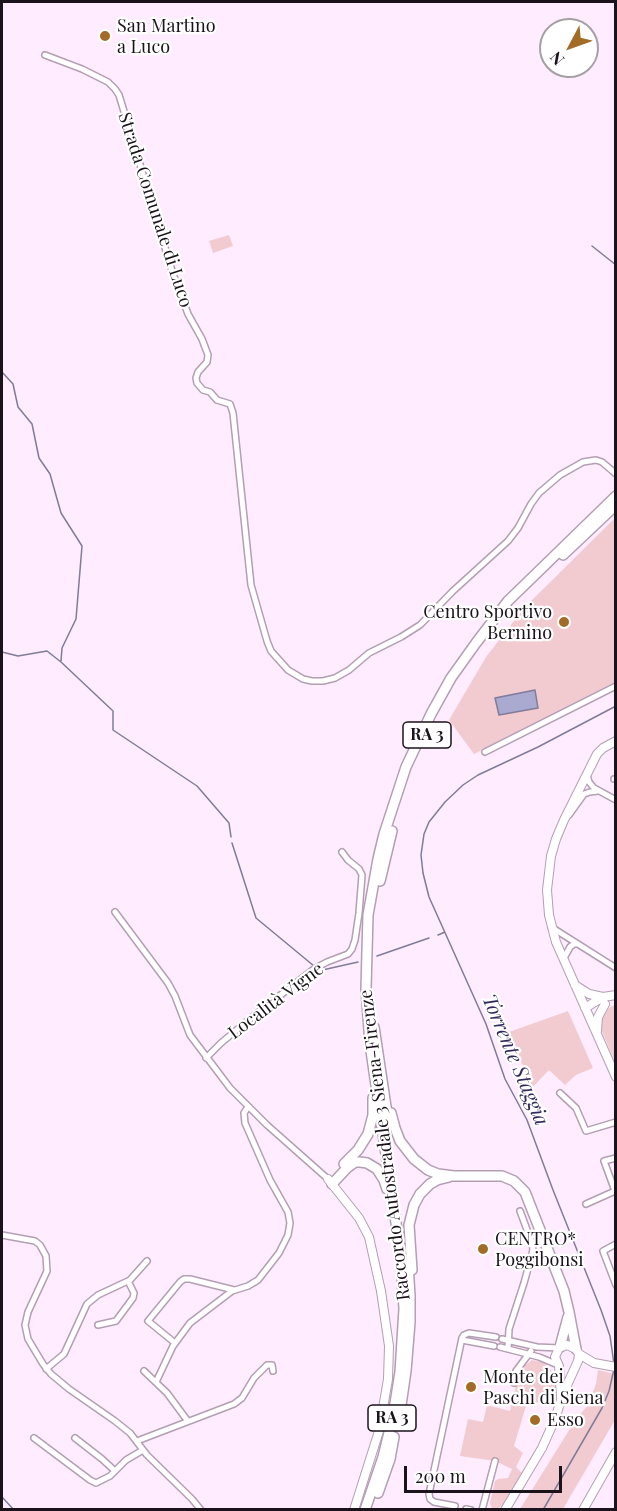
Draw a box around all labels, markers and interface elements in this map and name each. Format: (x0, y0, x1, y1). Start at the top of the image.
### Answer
place label: San Martino a Luco (117, 15, 216, 57)
north arrow (539, 18, 599, 78)
marker: San Martino a Luco (98, 29, 112, 43)
text: N (545, 48, 568, 70)
street label: Strada Comunale di Luco (113, 110, 197, 310)
place label: Centro Sportivo Bernino (423, 601, 552, 644)
marker: Centro Sportivo Bernino (557, 615, 571, 629)
road number: RA 3 (403, 722, 451, 748)
street label: Località Vigne (224, 958, 328, 1044)
street label: Raccordo Autostradale 3 Siena-Firenze (355, 988, 415, 1302)
water label: Torrente Staggia (477, 991, 553, 1129)
place label: CENTRO* Poggibonsi (495, 1228, 584, 1270)
marker: CENTRO* Poggibonsi (476, 1242, 490, 1256)
place label: Monte dei Paschi di Siena (483, 1366, 604, 1408)
marker: Monte dei Paschi di Siena (464, 1380, 478, 1394)
road number: RA 3 (368, 1405, 416, 1431)
place label: Esso (547, 1409, 584, 1431)
marker: Esso (528, 1413, 542, 1427)
scale bar (407, 1454, 564, 1492)
text: 200 m (415, 1464, 466, 1488)

